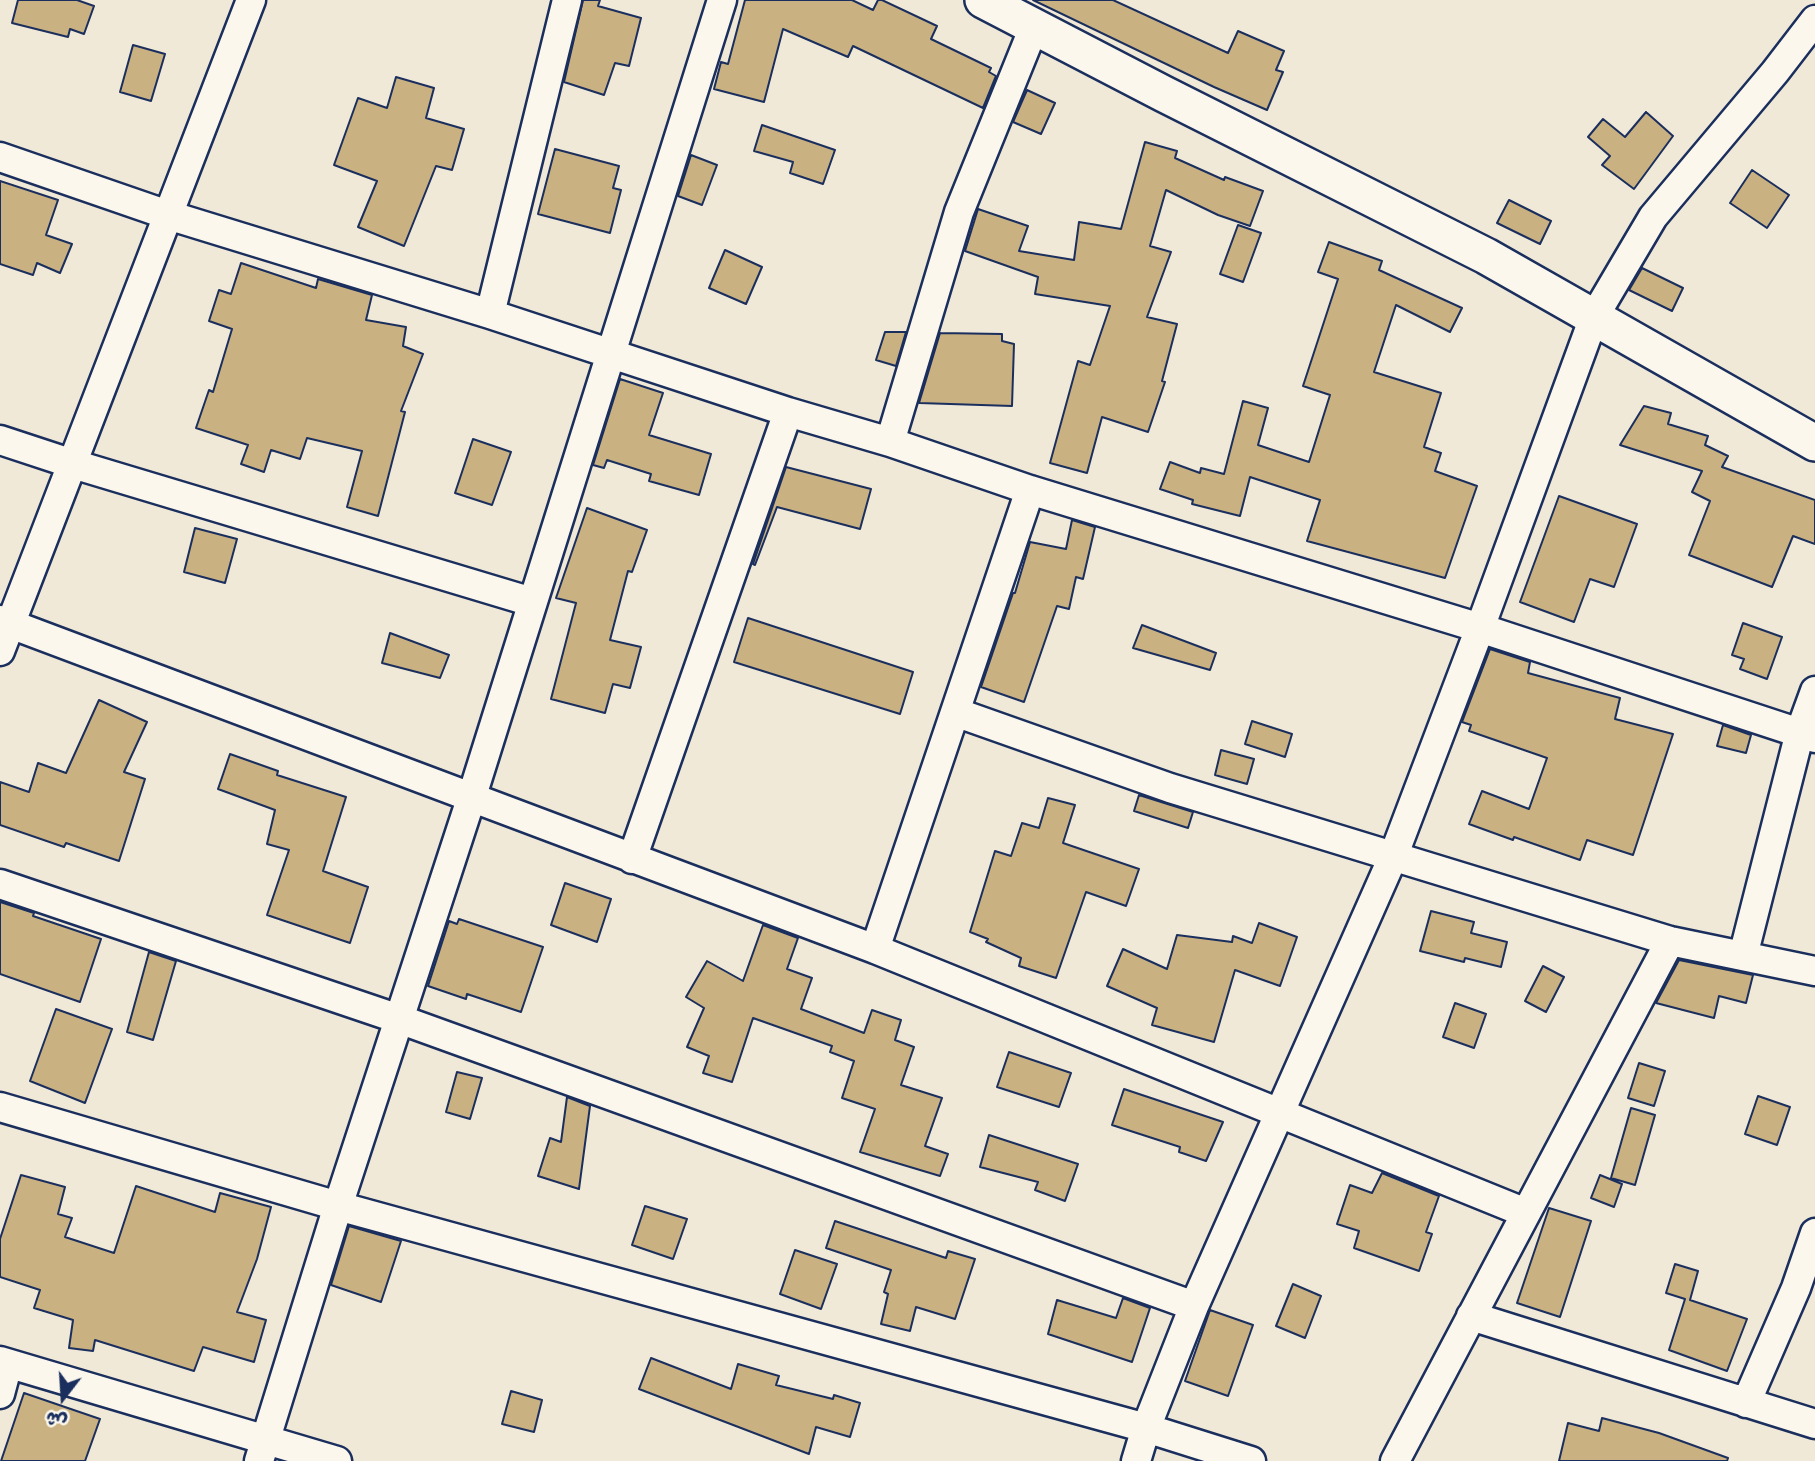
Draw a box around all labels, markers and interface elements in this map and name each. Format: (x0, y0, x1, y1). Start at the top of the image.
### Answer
north arrow (28, 1363, 98, 1433)
text: ش (43, 1403, 71, 1435)

